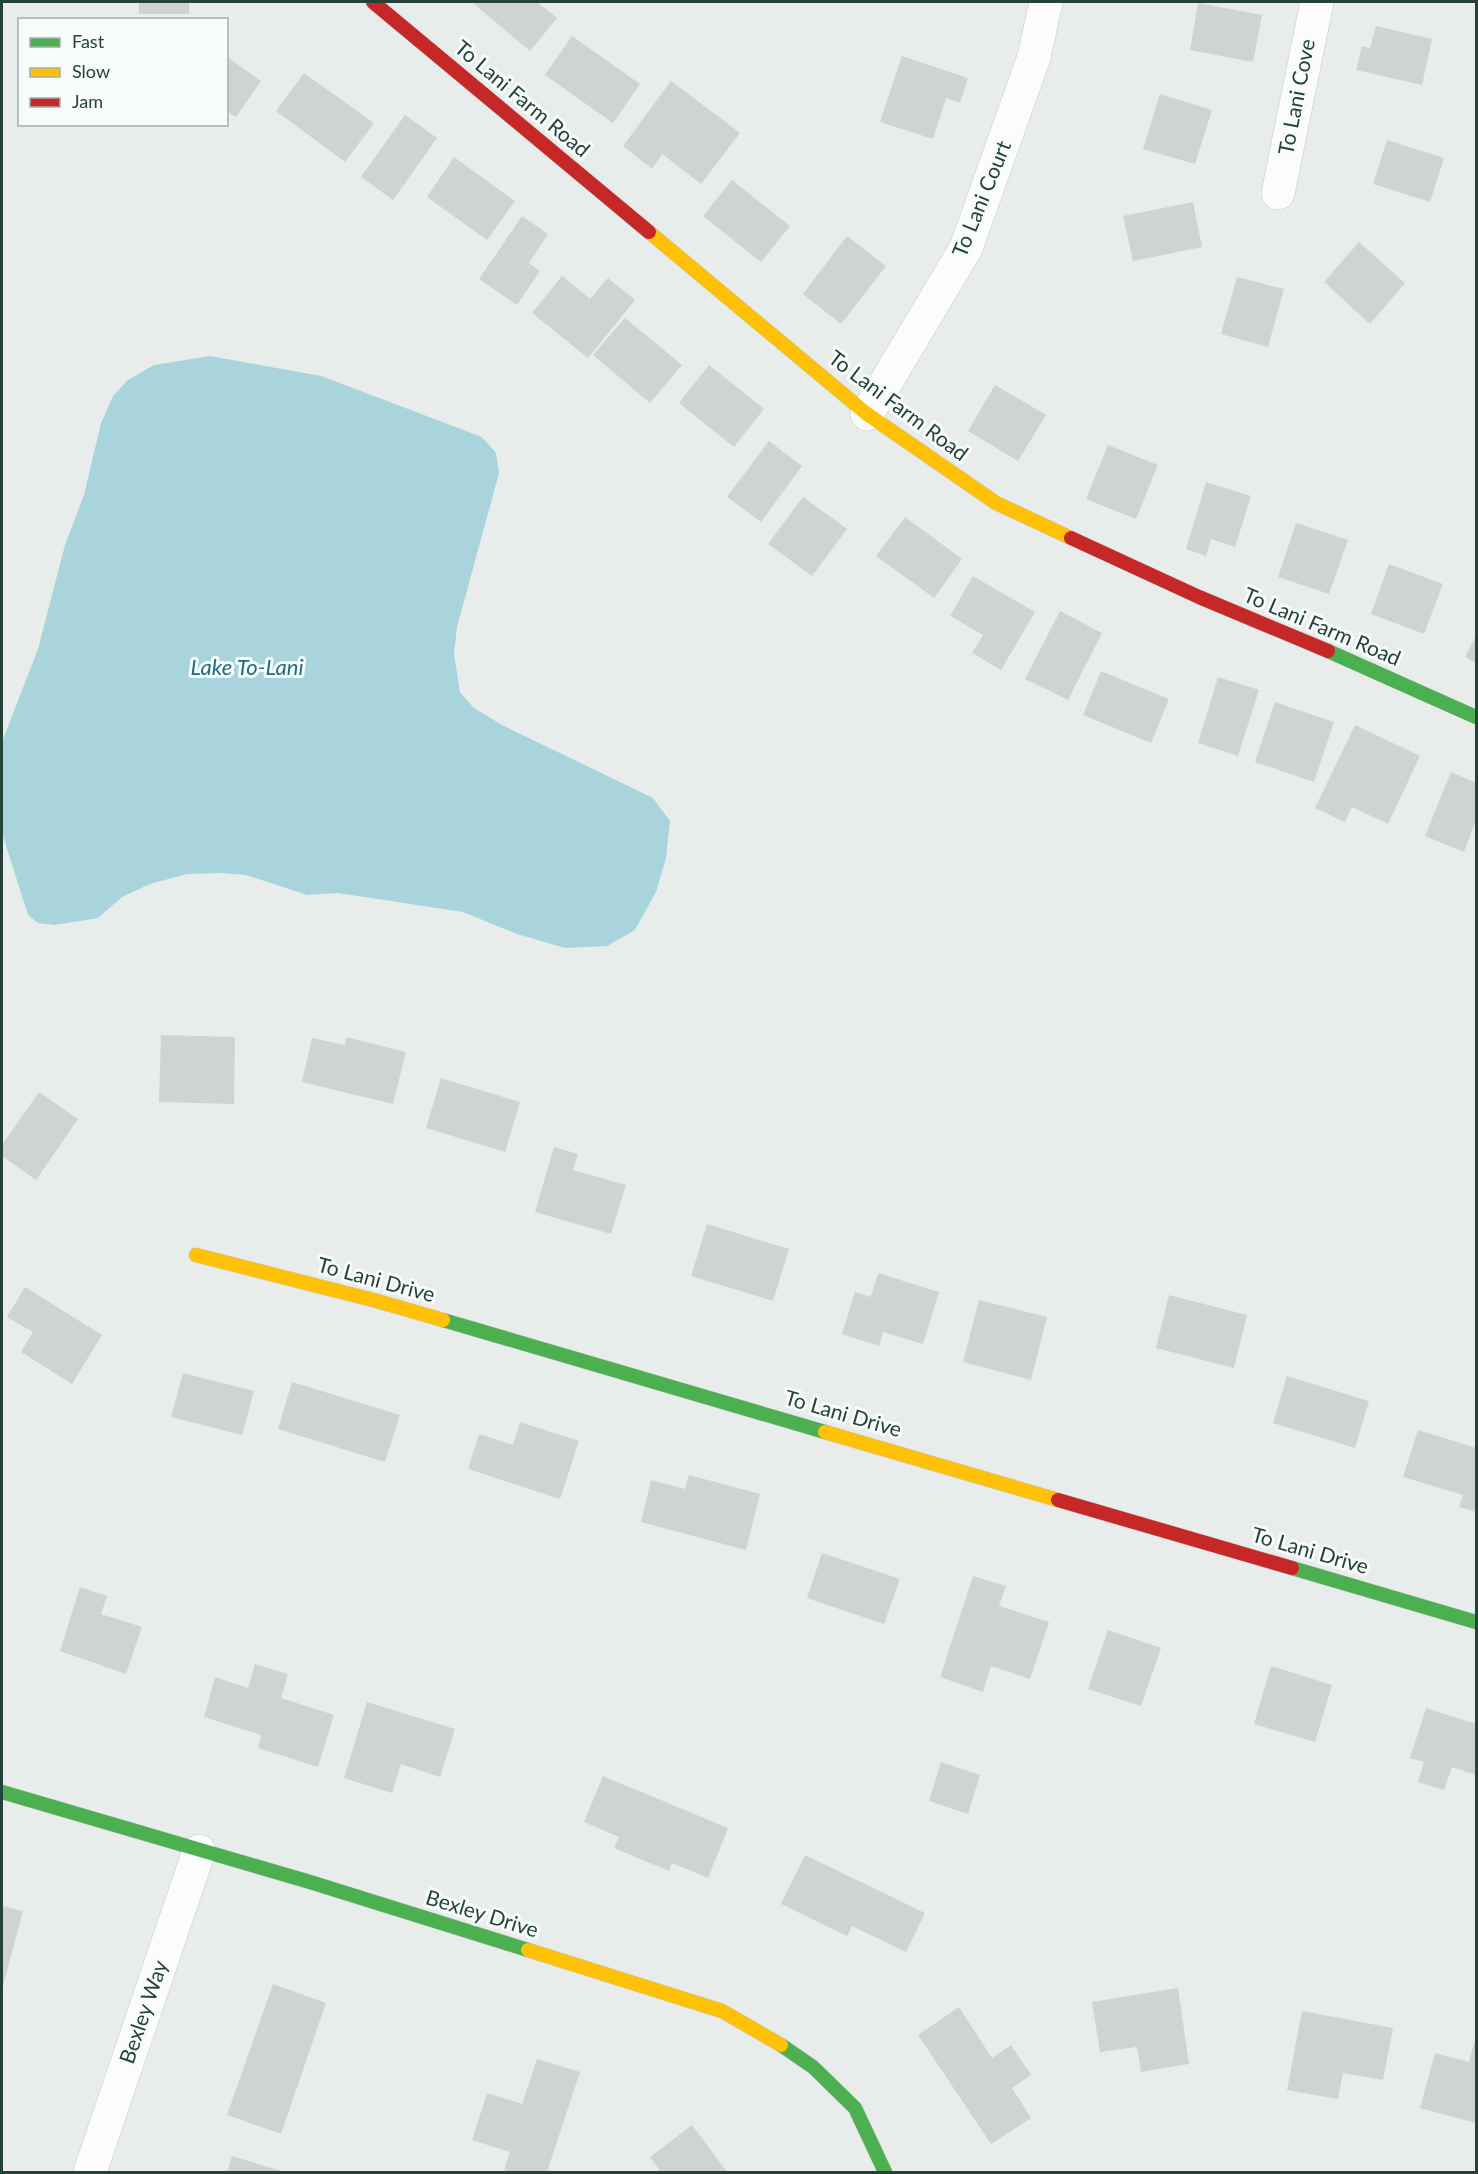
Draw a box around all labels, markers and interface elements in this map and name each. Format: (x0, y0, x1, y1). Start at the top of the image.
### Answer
legend (18, 18, 228, 126)
text: Fast (72, 30, 105, 52)
street label: To Lani Farm Road (451, 34, 595, 161)
street label: To Lani Cove (1272, 37, 1319, 157)
text: Slow (72, 60, 110, 82)
text: Jam (72, 90, 103, 112)
street label: To Lani Court (946, 136, 1015, 260)
street label: To Lani Farm Road (824, 344, 974, 465)
street label: To Lani Farm Road (1240, 581, 1405, 670)
water label: Lake To-Lani (191, 653, 303, 680)
street label: To Lani Drive (315, 1251, 438, 1306)
street label: To Lani Drive (782, 1384, 905, 1441)
street label: To Lani Drive (1249, 1521, 1372, 1578)
street label: Bexley Drive (423, 1884, 542, 1942)
street label: Bexley Way (113, 1956, 172, 2066)

